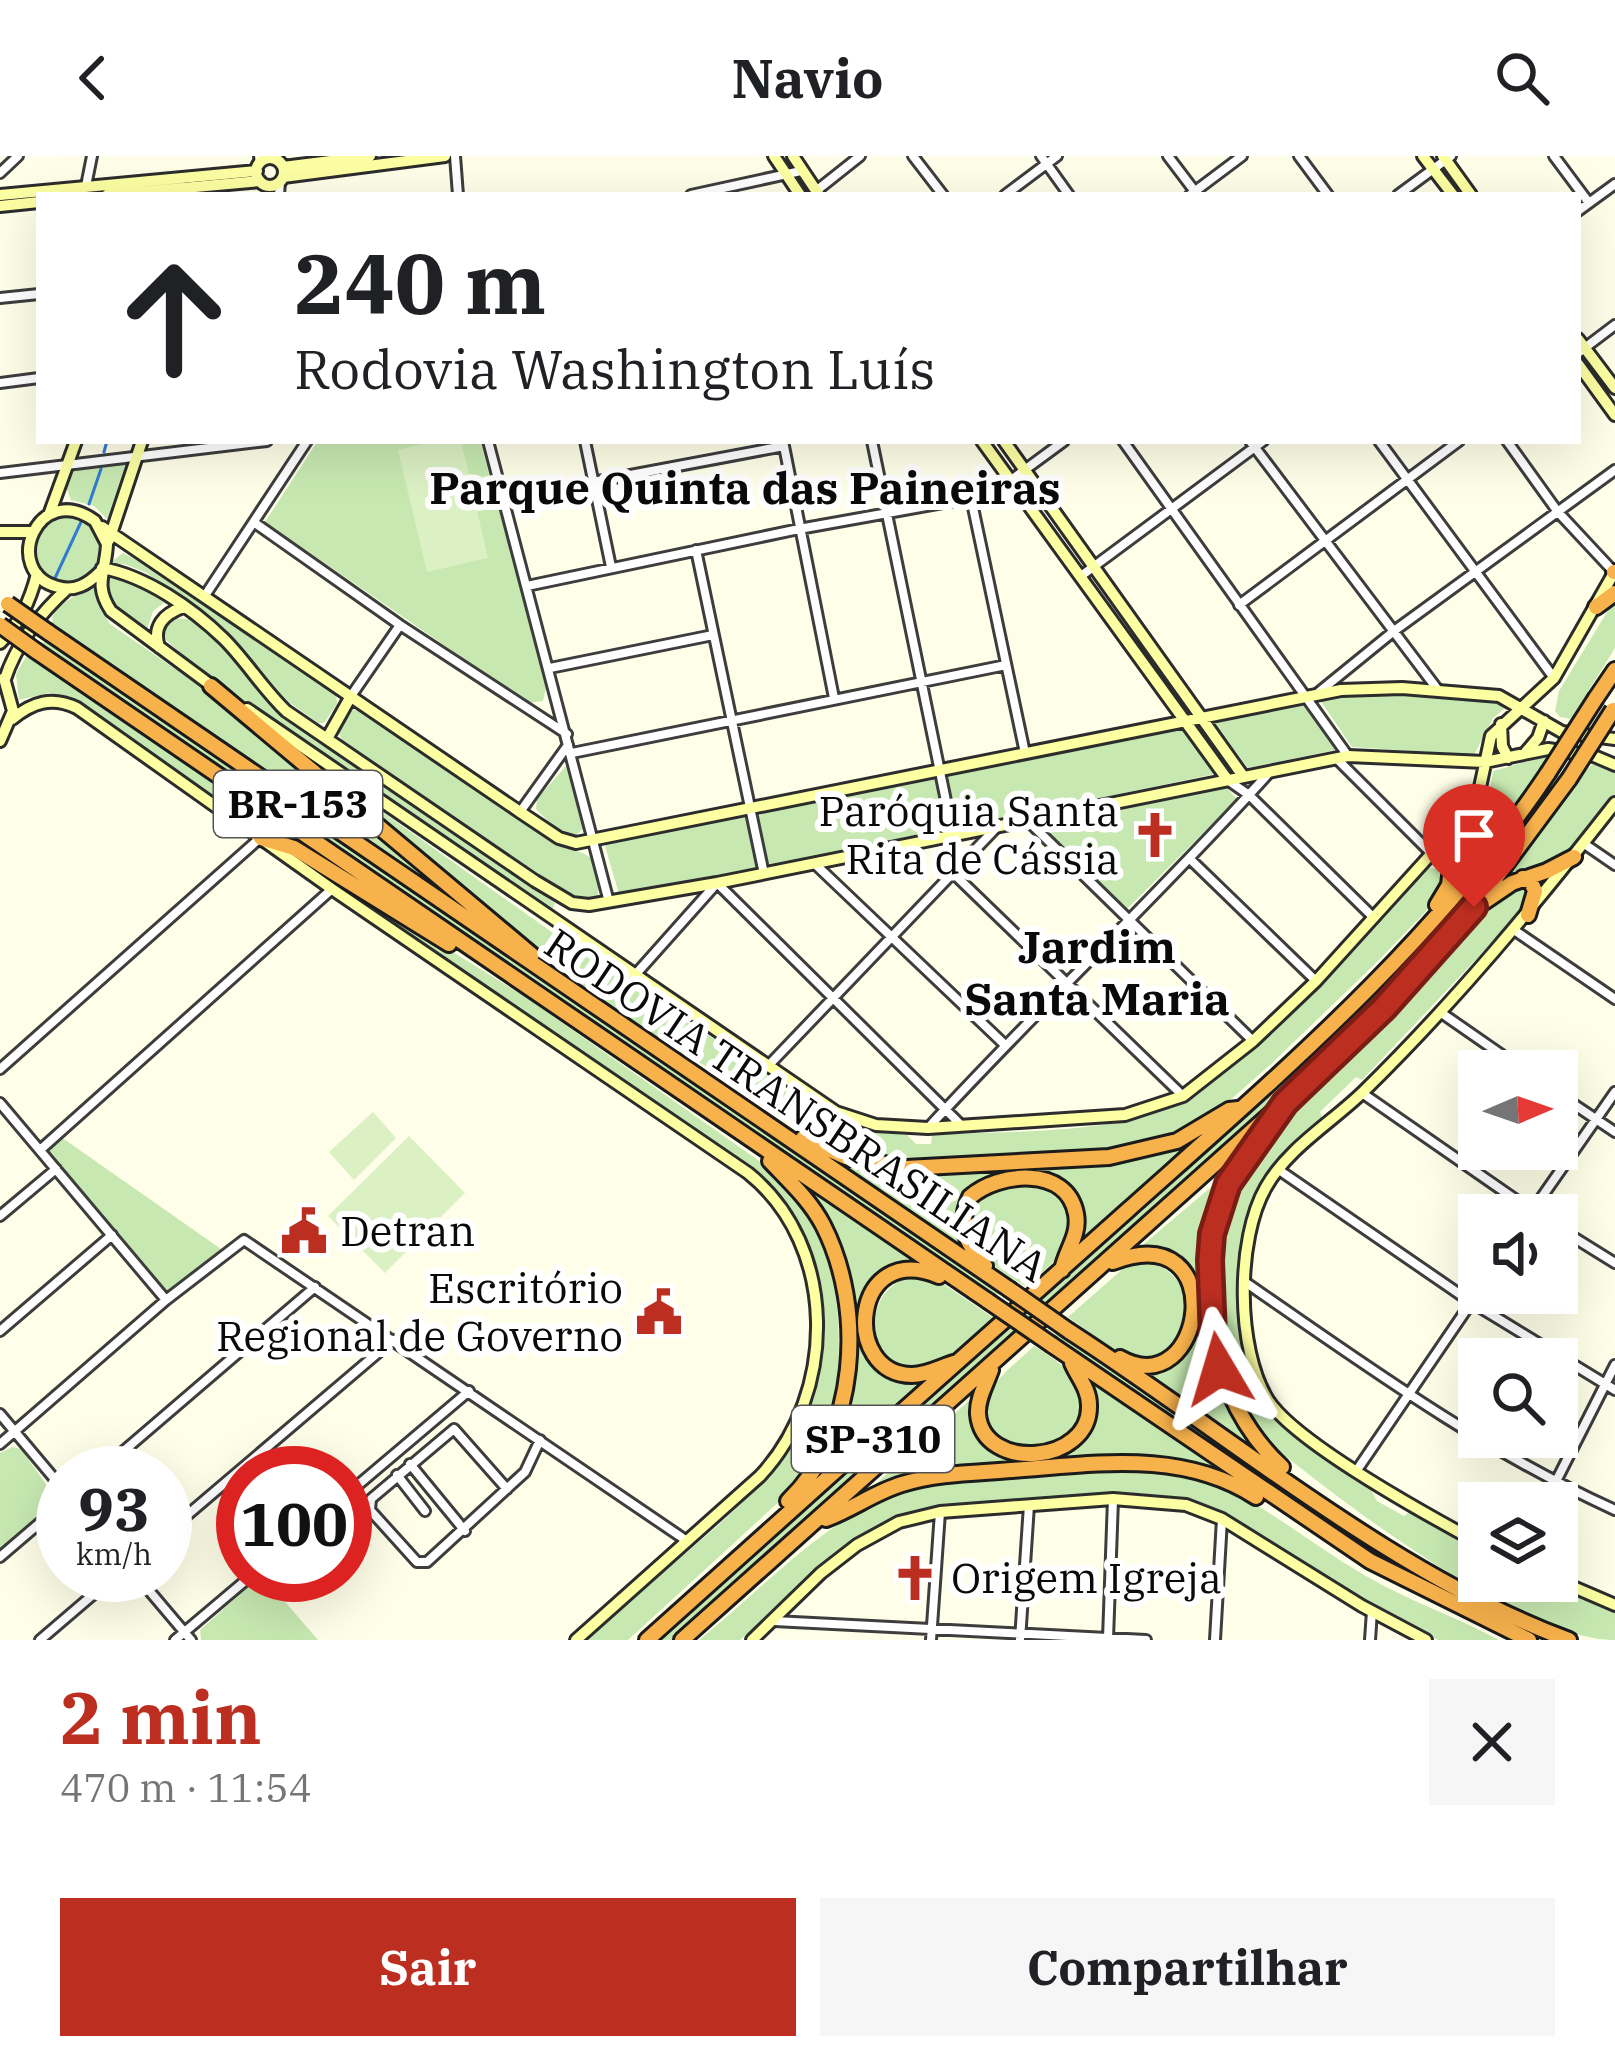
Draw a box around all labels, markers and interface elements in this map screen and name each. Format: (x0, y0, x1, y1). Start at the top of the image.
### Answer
text: Navio (731, 43, 884, 113)
icon: back (60, 45, 126, 111)
icon: search (1489, 45, 1555, 111)
text: 240 m (294, 228, 546, 337)
icon: ahead (96, 240, 252, 396)
text: Rodovia Washington Luís (294, 334, 935, 404)
district label: Parque Quinta das Paineiras (429, 458, 1061, 516)
road number: BR-153 (214, 771, 382, 837)
place label: Paróquia Santa Rita de Cássia (818, 783, 1119, 886)
pin (1423, 784, 1525, 907)
icon: arrive (1441, 802, 1507, 868)
church icon: Paróquia Santa Rita de Cássia (1130, 810, 1180, 860)
street label: RODOVIA TRANSBRASILIANA (534, 916, 1058, 1294)
district label: Jardim Santa Maria (964, 917, 1230, 1027)
north arrow (1458, 1050, 1578, 1170)
map controls (1458, 1050, 1578, 1602)
button: sound (1458, 1194, 1578, 1314)
place label: Detran (340, 1203, 475, 1258)
public building icon: Detran (279, 1206, 329, 1256)
place label: Escritório Regional de Governo (216, 1260, 623, 1363)
public building icon: Escritório Regional de Governo (634, 1287, 684, 1337)
position arrow (1156, 1306, 1282, 1432)
button: search (1458, 1338, 1578, 1458)
road number: SP-310 (792, 1406, 954, 1472)
speed limit sign: 100 (216, 1446, 372, 1602)
text: 93 (78, 1469, 150, 1548)
button: layers (1458, 1482, 1578, 1602)
text: km/h (76, 1534, 152, 1573)
place label: Origem Igreja (951, 1550, 1222, 1605)
church icon: Origem Igreja (890, 1553, 940, 1603)
text: 2 min (60, 1670, 262, 1764)
button: close (1429, 1679, 1555, 1805)
text: 470 m · 11:54 (60, 1762, 312, 1813)
button: Sair (60, 1898, 796, 2036)
button: Compartilhar (820, 1898, 1555, 2036)

